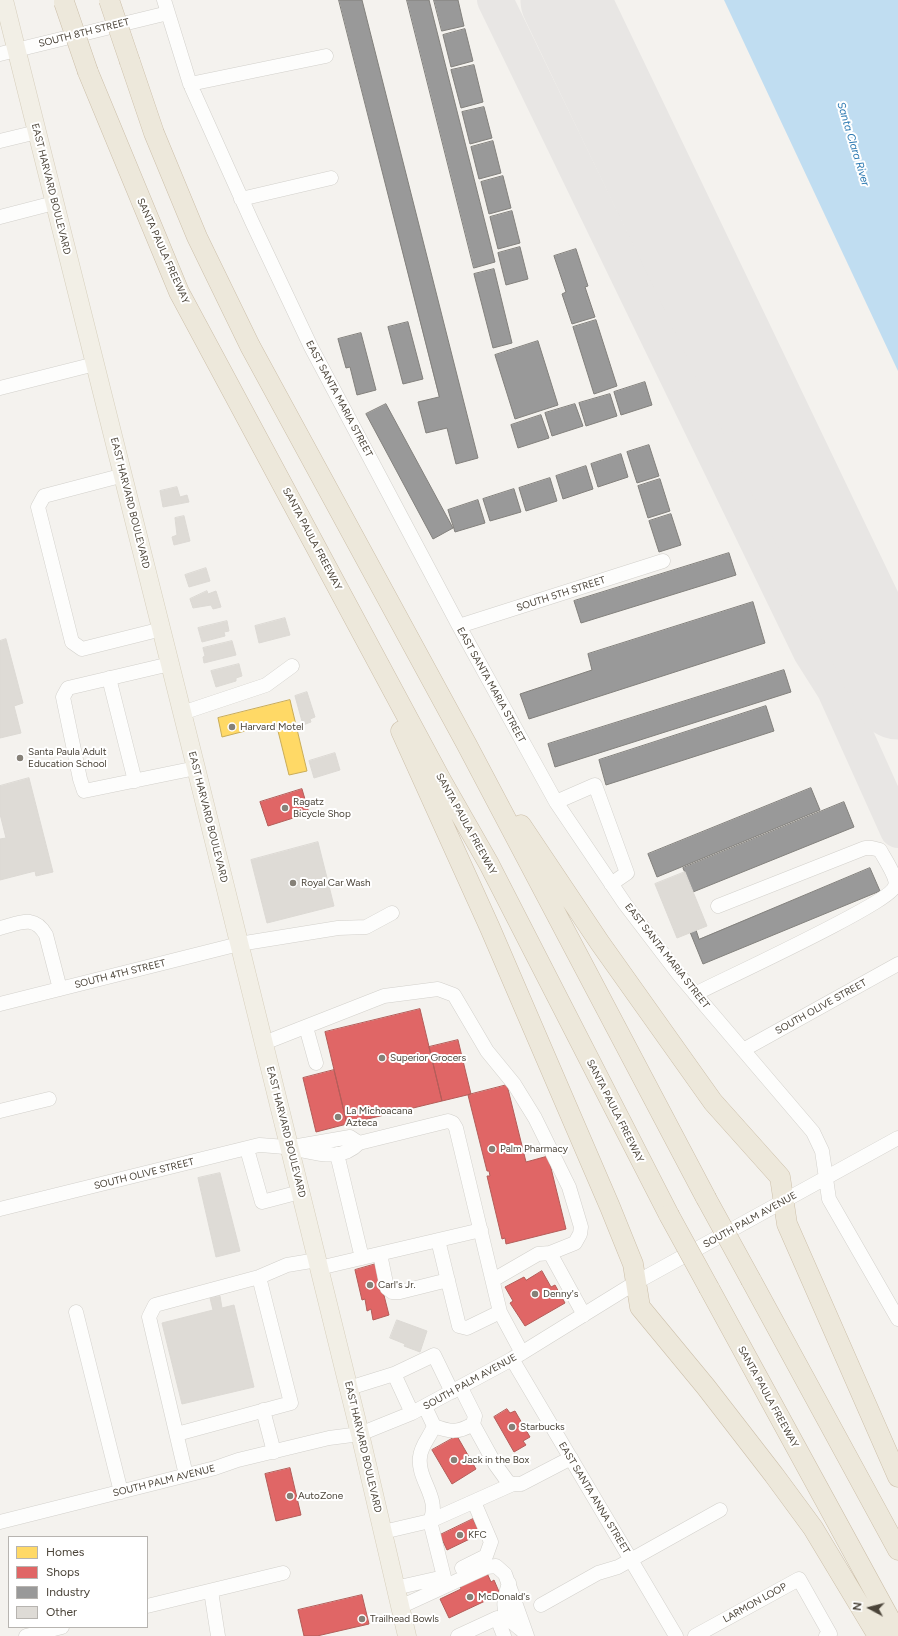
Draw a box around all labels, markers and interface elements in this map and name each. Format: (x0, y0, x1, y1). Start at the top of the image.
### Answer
street label: SOUTH 8TH STREET (37, 16, 131, 50)
water label: Santa Clara River (834, 100, 872, 188)
street label: EAST HARVARD BOULEVARD (29, 122, 73, 256)
street label: SANTA PAULA FREEWAY (134, 196, 192, 306)
street label: EAST SANTA MARIA STREET (303, 339, 375, 459)
street label: EAST HARVARD BOULEVARD (108, 436, 152, 570)
street label: SANTA PAULA FREEWAY (280, 486, 344, 592)
street label: SOUTH 5TH STREET (515, 574, 607, 614)
street label: EAST SANTA MARIA STREET (454, 625, 528, 745)
place label: Harvard Motel (240, 721, 304, 733)
marker: Harvard Motel (227, 722, 237, 732)
place label: Santa Paula Adult Education School (28, 746, 107, 770)
street label: EAST HARVARD BOULEVARD (186, 750, 230, 884)
marker: Santa Paula Adult Education School (15, 753, 25, 763)
street label: SANTA PAULA FREEWAY (433, 771, 499, 877)
place label: Ragatz Bicycle Shop (293, 796, 351, 820)
marker: Ragatz Bicycle Shop (280, 803, 290, 813)
place label: Royal Car Wash (301, 877, 371, 889)
marker: Royal Car Wash (288, 878, 298, 888)
street label: EAST SANTA MARIA STREET (622, 901, 712, 1011)
street label: SOUTH 4TH STREET (73, 957, 167, 991)
street label: SOUTH OLIVE STREET (773, 977, 869, 1037)
place label: Superior Grocers (390, 1052, 466, 1064)
marker: Superior Grocers (377, 1053, 387, 1063)
street label: SANTA PAULA FREEWAY (584, 1057, 646, 1165)
street label: EAST HARVARD BOULEVARD (264, 1065, 308, 1199)
place label: La Michoacana Azteca (346, 1105, 413, 1128)
marker: La Michoacana Azteca (333, 1112, 343, 1122)
place label: Palm Pharmacy (500, 1143, 568, 1155)
marker: Palm Pharmacy (487, 1144, 497, 1154)
street label: SOUTH OLIVE STREET (93, 1156, 195, 1192)
street label: SOUTH PALM AVENUE (701, 1189, 799, 1251)
place label: Carl's Jr. (378, 1279, 416, 1291)
marker: Carl's Jr. (365, 1280, 375, 1290)
place label: Denny's (543, 1288, 578, 1300)
marker: Denny's (530, 1289, 540, 1299)
street label: SANTA PAULA FREEWAY (735, 1344, 801, 1450)
street label: SOUTH PALM AVENUE (421, 1351, 519, 1413)
street label: EAST HARVARD BOULEVARD (342, 1380, 384, 1514)
place label: Starbucks (520, 1421, 565, 1433)
marker: Starbucks (507, 1422, 517, 1432)
street label: EAST SANTA ANNA STREET (556, 1440, 632, 1556)
place label: Jack in the Box (462, 1454, 529, 1466)
marker: Jack in the Box (449, 1455, 459, 1465)
street label: SOUTH PALM AVENUE (112, 1462, 216, 1500)
place label: AutoZone (298, 1490, 343, 1502)
marker: AutoZone (285, 1491, 295, 1501)
place label: KFC (468, 1529, 487, 1541)
marker: KFC (455, 1530, 465, 1540)
legend (8, 1536, 148, 1628)
text: Homes (46, 1545, 84, 1559)
text: Shops (46, 1565, 80, 1579)
street label: LARMON LOOP (721, 1581, 789, 1625)
text: Industry (46, 1585, 90, 1599)
north arrow (850, 1588, 890, 1628)
place label: McDonald's (478, 1591, 530, 1603)
marker: McDonald's (465, 1592, 475, 1602)
text: N (851, 1601, 865, 1612)
text: Other (46, 1605, 77, 1619)
place label: Trailhead Bowls (370, 1613, 439, 1625)
marker: Trailhead Bowls (357, 1614, 367, 1624)

